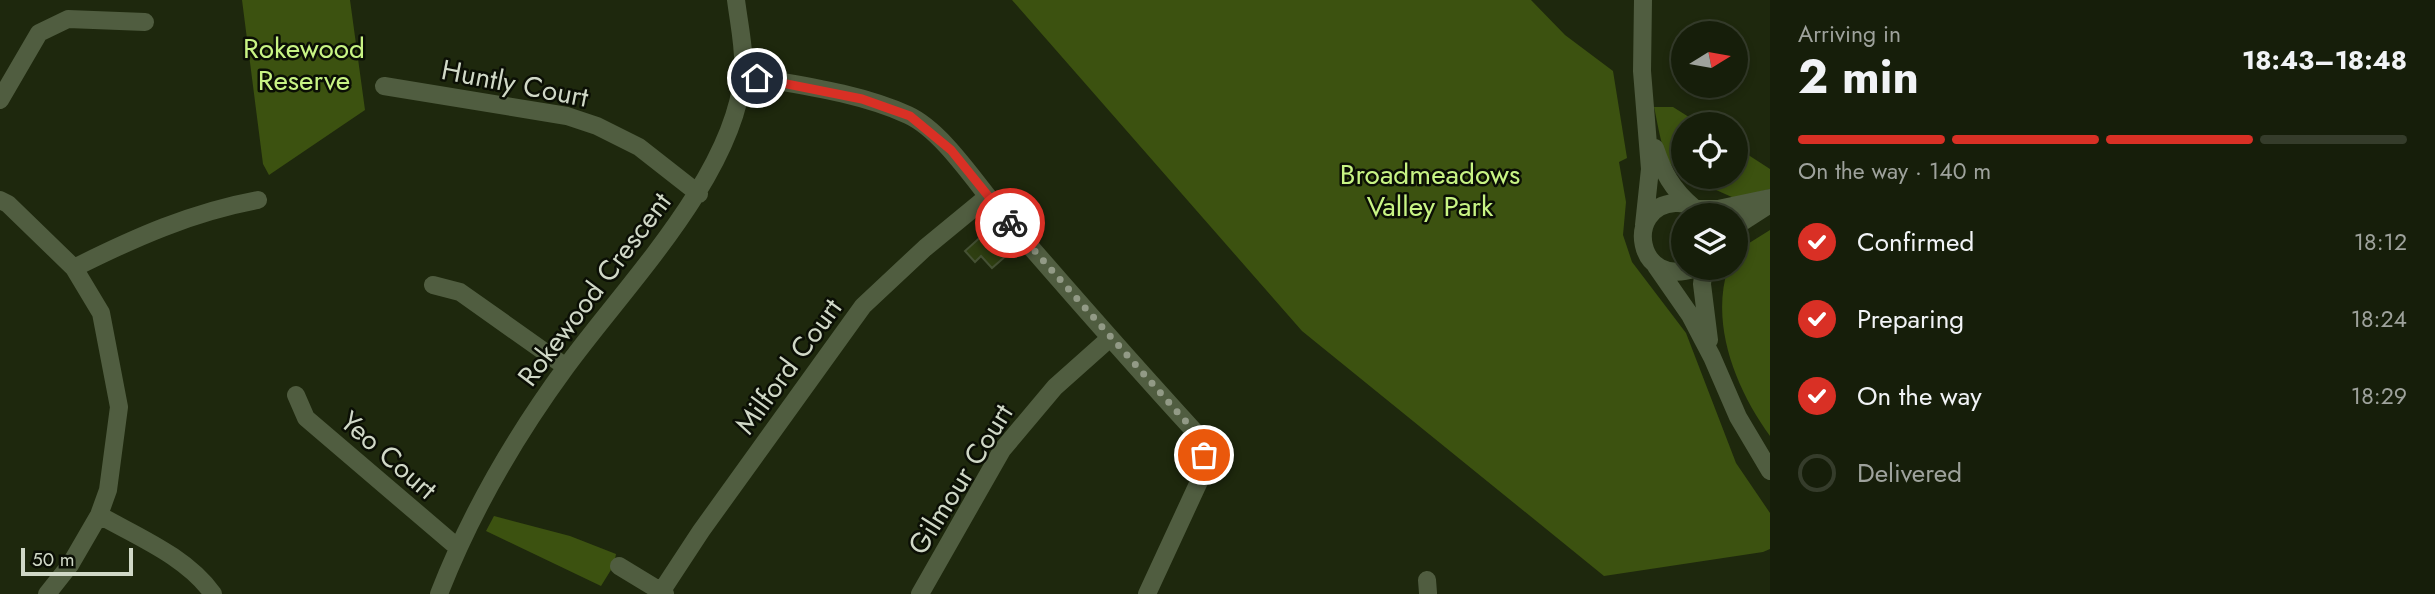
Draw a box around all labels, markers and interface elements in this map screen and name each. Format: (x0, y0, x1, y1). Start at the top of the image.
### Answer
text: Arriving in (1798, 17, 1901, 51)
north arrow (1671, 21, 1748, 98)
map controls (1671, 21, 1748, 280)
park label: Rokewood Reserve (243, 28, 365, 101)
text: 18:43–18:48 (2242, 41, 2407, 79)
text: 2 min (1798, 44, 1919, 110)
pin (727, 48, 787, 108)
street label: Huntly Court (438, 49, 592, 118)
icon: home (738, 59, 776, 97)
button: locate (1671, 112, 1748, 189)
park label: Broadmeadows Valley Park (1340, 154, 1520, 227)
text: On the way · 140 m (1798, 154, 1991, 188)
street label: Rokewood Crescent (508, 183, 681, 395)
courier (975, 188, 1045, 258)
button: layers (1671, 203, 1748, 280)
icon: bike (991, 204, 1029, 242)
icon: check (1798, 223, 1836, 261)
text: Confirmed (1857, 223, 1974, 261)
text: 18:12 (2354, 225, 2407, 259)
street label: Milford Court (725, 290, 852, 443)
icon: check (1798, 300, 1836, 338)
text: Preparing (1857, 300, 1964, 338)
text: 18:24 (2351, 302, 2407, 336)
icon: check (1798, 377, 1836, 415)
text: On the way (1857, 377, 1982, 415)
text: 18:29 (2351, 379, 2407, 413)
street label: Gilmour Court (898, 396, 1023, 563)
street label: Yeo Court (331, 402, 446, 509)
pin (1174, 425, 1234, 485)
icon: bag (1185, 436, 1223, 474)
text: Delivered (1857, 454, 1962, 492)
scale bar (21, 545, 133, 577)
text: 50 m (32, 546, 75, 573)

